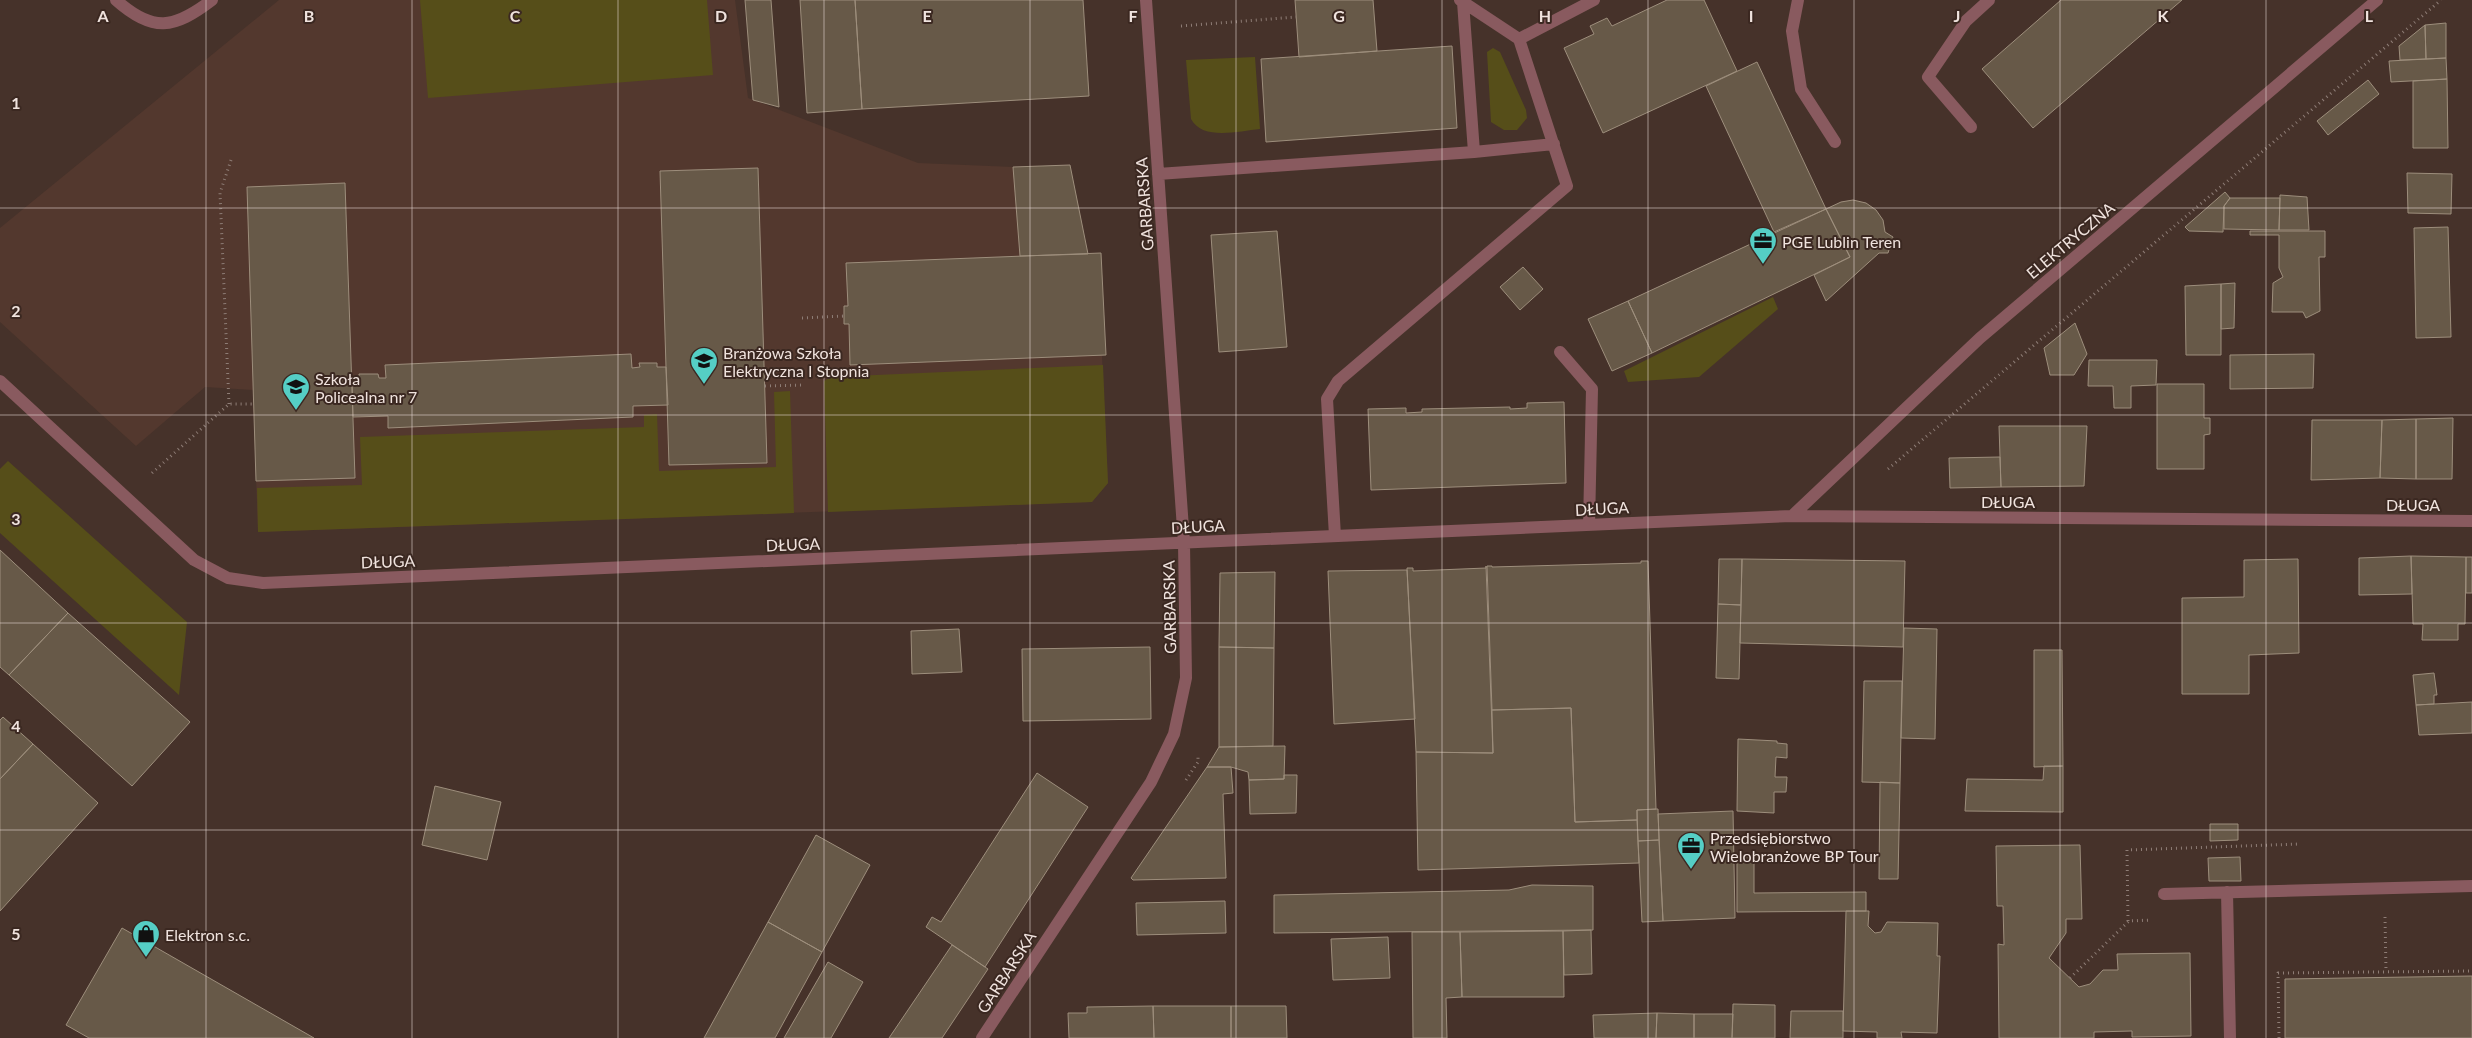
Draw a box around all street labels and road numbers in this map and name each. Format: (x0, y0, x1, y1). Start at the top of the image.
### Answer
street label: GARBARSKA (1131, 156, 1157, 251)
street label: ELEKTRYCZNA (2022, 198, 2118, 282)
street label: DŁUGA (1981, 492, 2035, 511)
street label: DŁUGA (2386, 495, 2440, 514)
street label: DŁUGA (1574, 497, 1630, 519)
street label: DŁUGA (1170, 515, 1226, 537)
street label: DŁUGA (766, 534, 821, 554)
street label: DŁUGA (361, 551, 416, 571)
street label: GARBARSKA (1159, 560, 1179, 654)
street label: GARBARSKA (973, 927, 1040, 1016)

